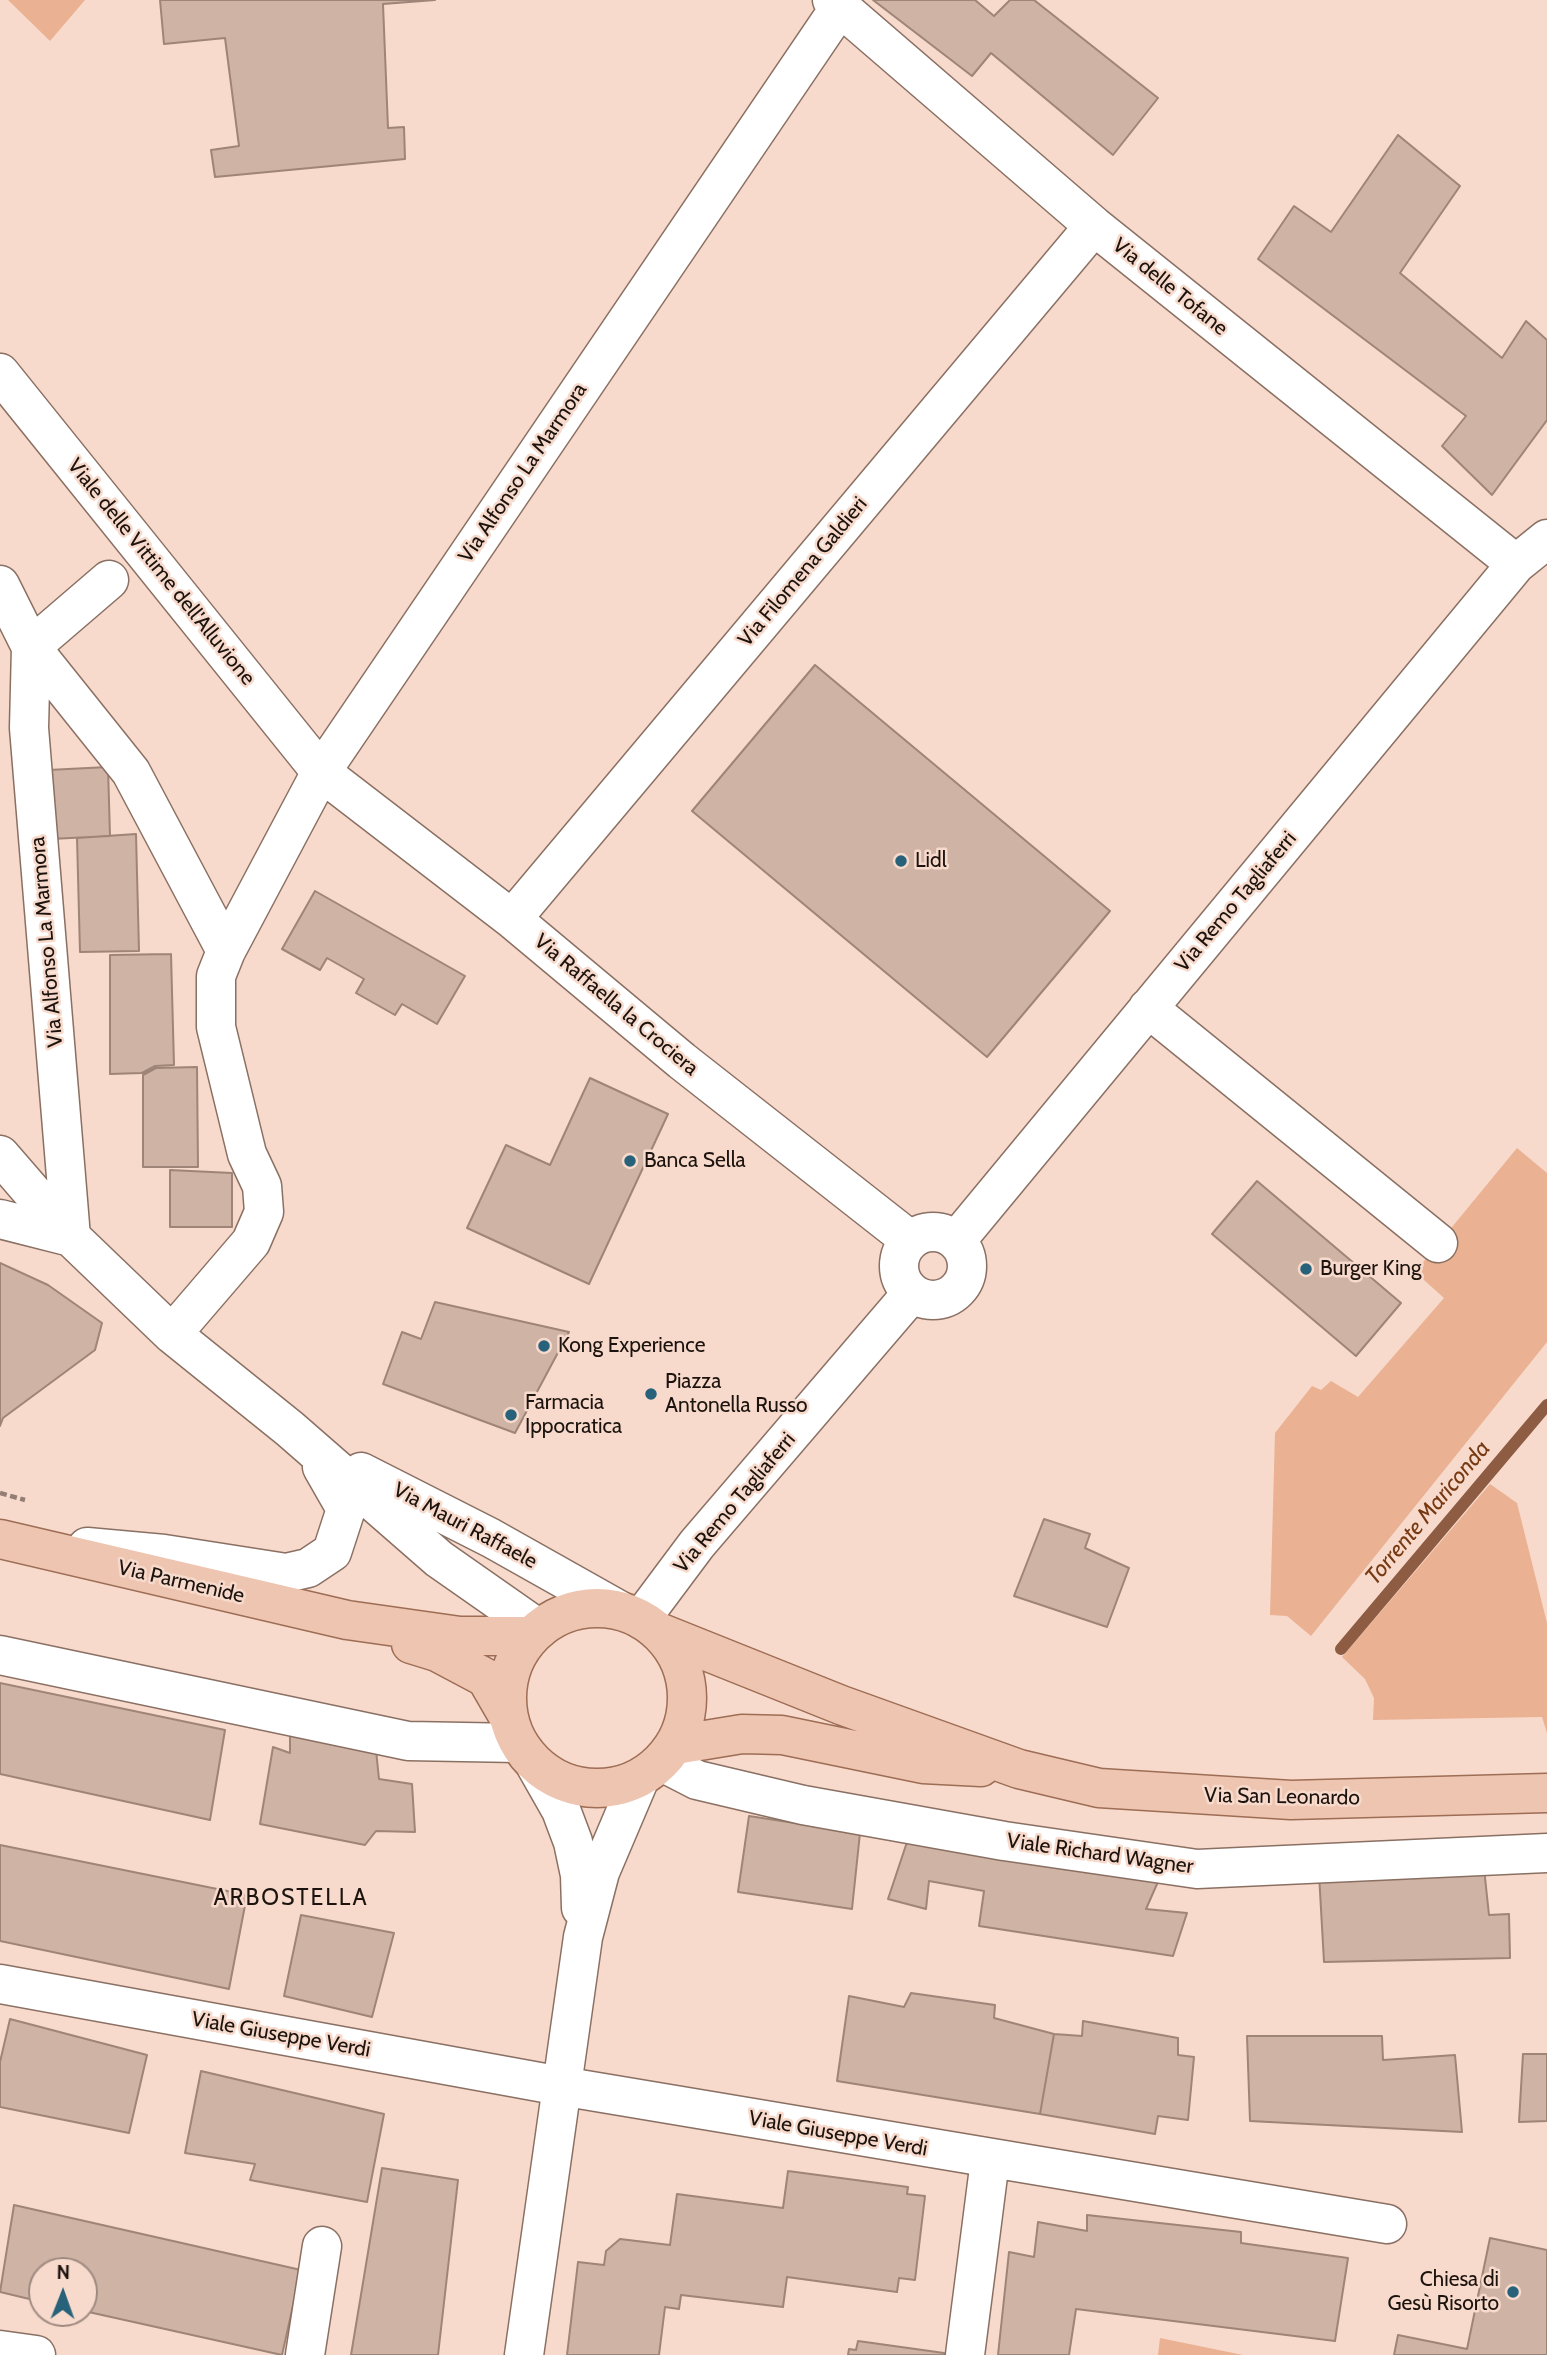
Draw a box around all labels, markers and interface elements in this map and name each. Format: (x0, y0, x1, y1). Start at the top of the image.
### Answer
street label: Via delle Tofane (1107, 233, 1233, 341)
street label: Via Alfonso La Marmora (453, 378, 593, 568)
street label: Viale delle Vittime dell'Alluvione (62, 454, 260, 690)
street label: Via Filomena Galdieri (733, 492, 873, 652)
street label: Via Remo Tagliaferri (1170, 827, 1302, 977)
street label: Via Alfonso La Marmora (25, 836, 69, 1048)
place label: Lidl (915, 848, 947, 874)
marker: Lidl (893, 853, 909, 869)
street label: Via Raffaella la Crociera (529, 929, 703, 1081)
place label: Banca Sella (644, 1148, 746, 1174)
marker: Banca Sella (622, 1153, 638, 1169)
place label: Burger King (1320, 1256, 1422, 1282)
marker: Burger King (1298, 1261, 1314, 1277)
place label: Kong Experience (558, 1333, 705, 1359)
marker: Kong Experience (536, 1338, 552, 1354)
place label: Piazza Antonella Russo (665, 1369, 808, 1419)
marker: Piazza Antonella Russo (643, 1386, 659, 1402)
place label: Farmacia Ippocratica (525, 1390, 622, 1440)
marker: Farmacia Ippocratica (503, 1407, 519, 1423)
street label: Via Remo Tagliaferri (669, 1428, 801, 1578)
water label: Torrente Mariconda (1360, 1435, 1496, 1591)
street label: Via Mauri Raffaele (389, 1477, 541, 1575)
street label: Via Parmenide (115, 1555, 247, 1609)
street label: Via San Leonardo (1204, 1783, 1360, 1811)
street label: Viale Richard Wagner (1005, 1828, 1195, 1880)
district label: ARBOSTELLA (215, 1884, 367, 1912)
street label: Viale Giuseppe Verdi (190, 2007, 372, 2063)
street label: Viale Giuseppe Verdi (747, 2106, 929, 2162)
north arrow (28, 2257, 98, 2327)
text: N (56, 2261, 70, 2284)
place label: Chiesa di Gesù Risorto (1387, 2267, 1499, 2317)
marker: Chiesa di Gesù Risorto (1505, 2284, 1521, 2300)

